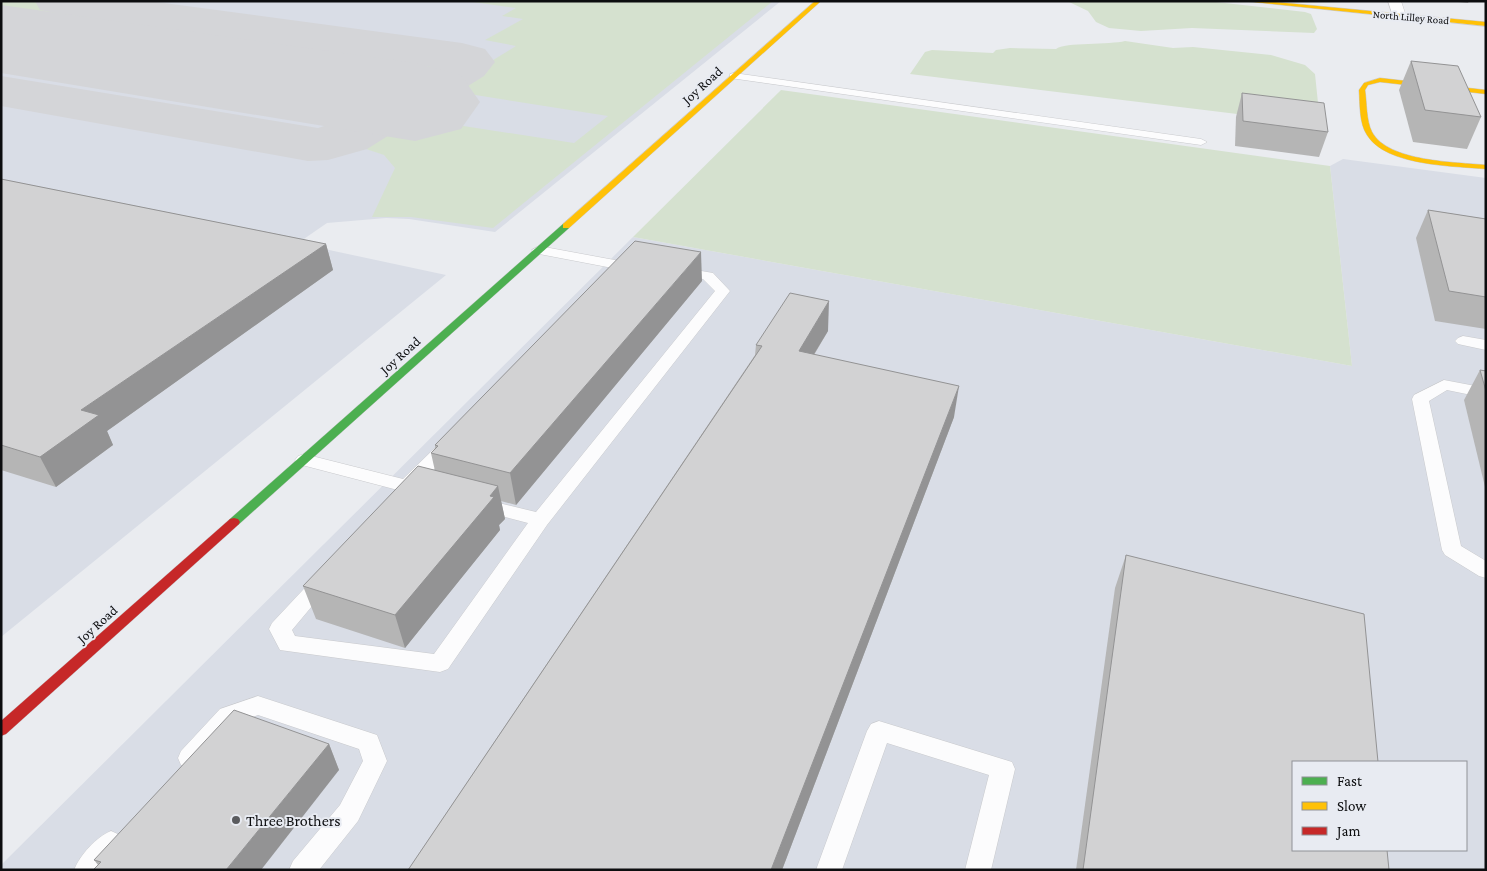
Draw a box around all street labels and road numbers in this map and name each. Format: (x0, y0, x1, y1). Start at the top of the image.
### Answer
street label: North Lilley Road (1372, 8, 1450, 27)
street label: Joy Road (677, 62, 726, 109)
street label: Joy Road (375, 332, 424, 379)
street label: Joy Road (72, 601, 121, 648)

